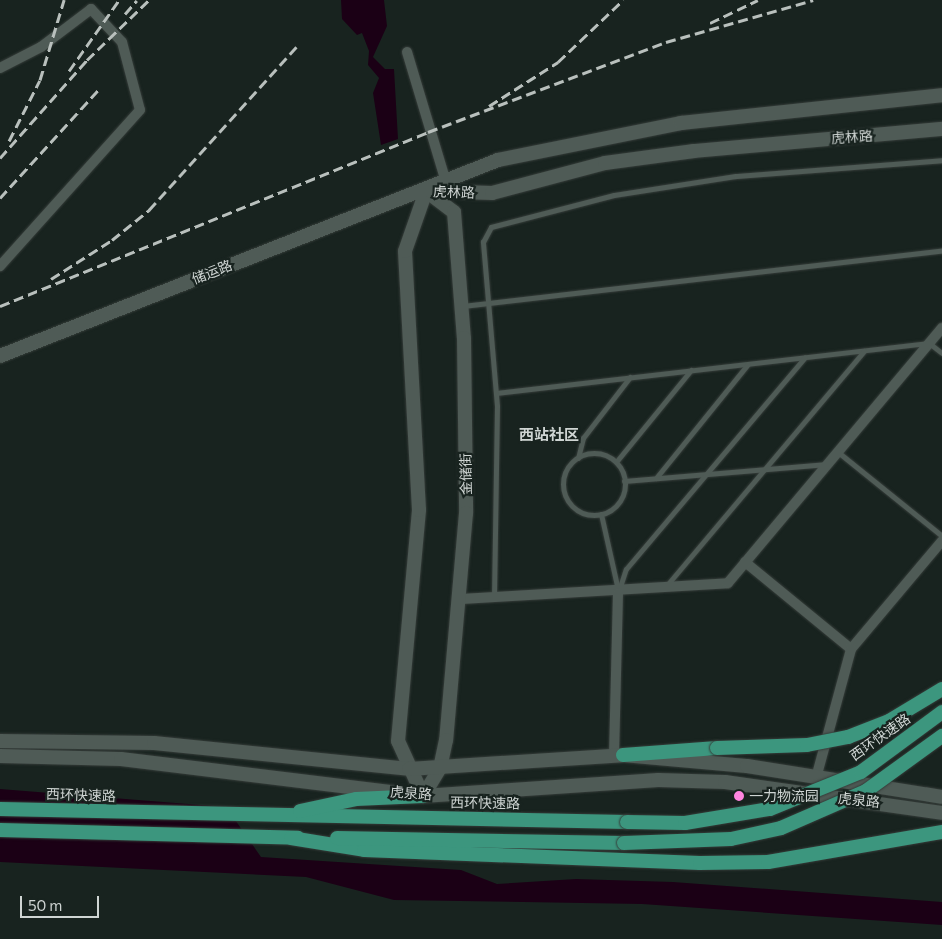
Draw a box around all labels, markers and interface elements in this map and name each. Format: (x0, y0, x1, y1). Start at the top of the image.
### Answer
street label: 虎林路 (830, 127, 874, 147)
street label: 虎林路 (433, 183, 475, 201)
street label: 储运路 (189, 257, 235, 287)
district label: 西站社区 (519, 426, 579, 444)
street label: 金储街 (457, 453, 475, 495)
street label: 西环快速路 (847, 710, 913, 764)
street label: 虎泉路 (389, 783, 433, 803)
street label: 西环快速路 (46, 785, 116, 805)
place label: 一力物流园 (749, 788, 819, 804)
street label: 虎泉路 (837, 789, 881, 811)
marker: 一力物流园 (733, 790, 745, 802)
street label: 西环快速路 (450, 794, 520, 812)
scale bar (22, 886, 101, 918)
text: 50 m (28, 896, 62, 914)

